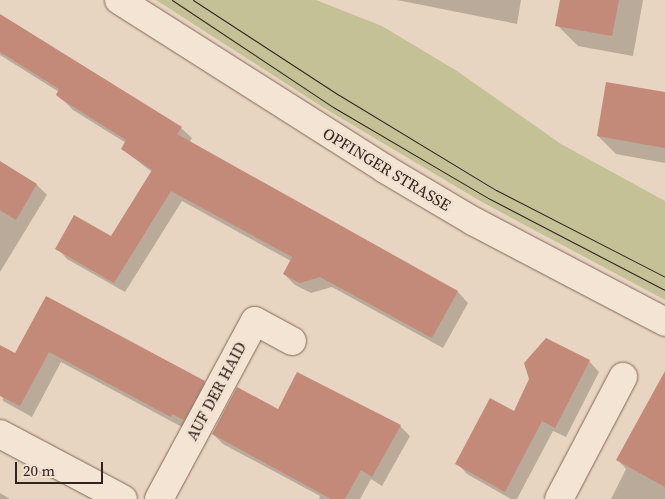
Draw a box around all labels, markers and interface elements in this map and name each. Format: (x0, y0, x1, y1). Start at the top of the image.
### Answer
street label: OPFINGER STRASSE (320, 123, 454, 215)
street label: AUF DER HAID (182, 338, 250, 444)
scale bar (18, 452, 105, 484)
text: 20 m (23, 460, 55, 481)

